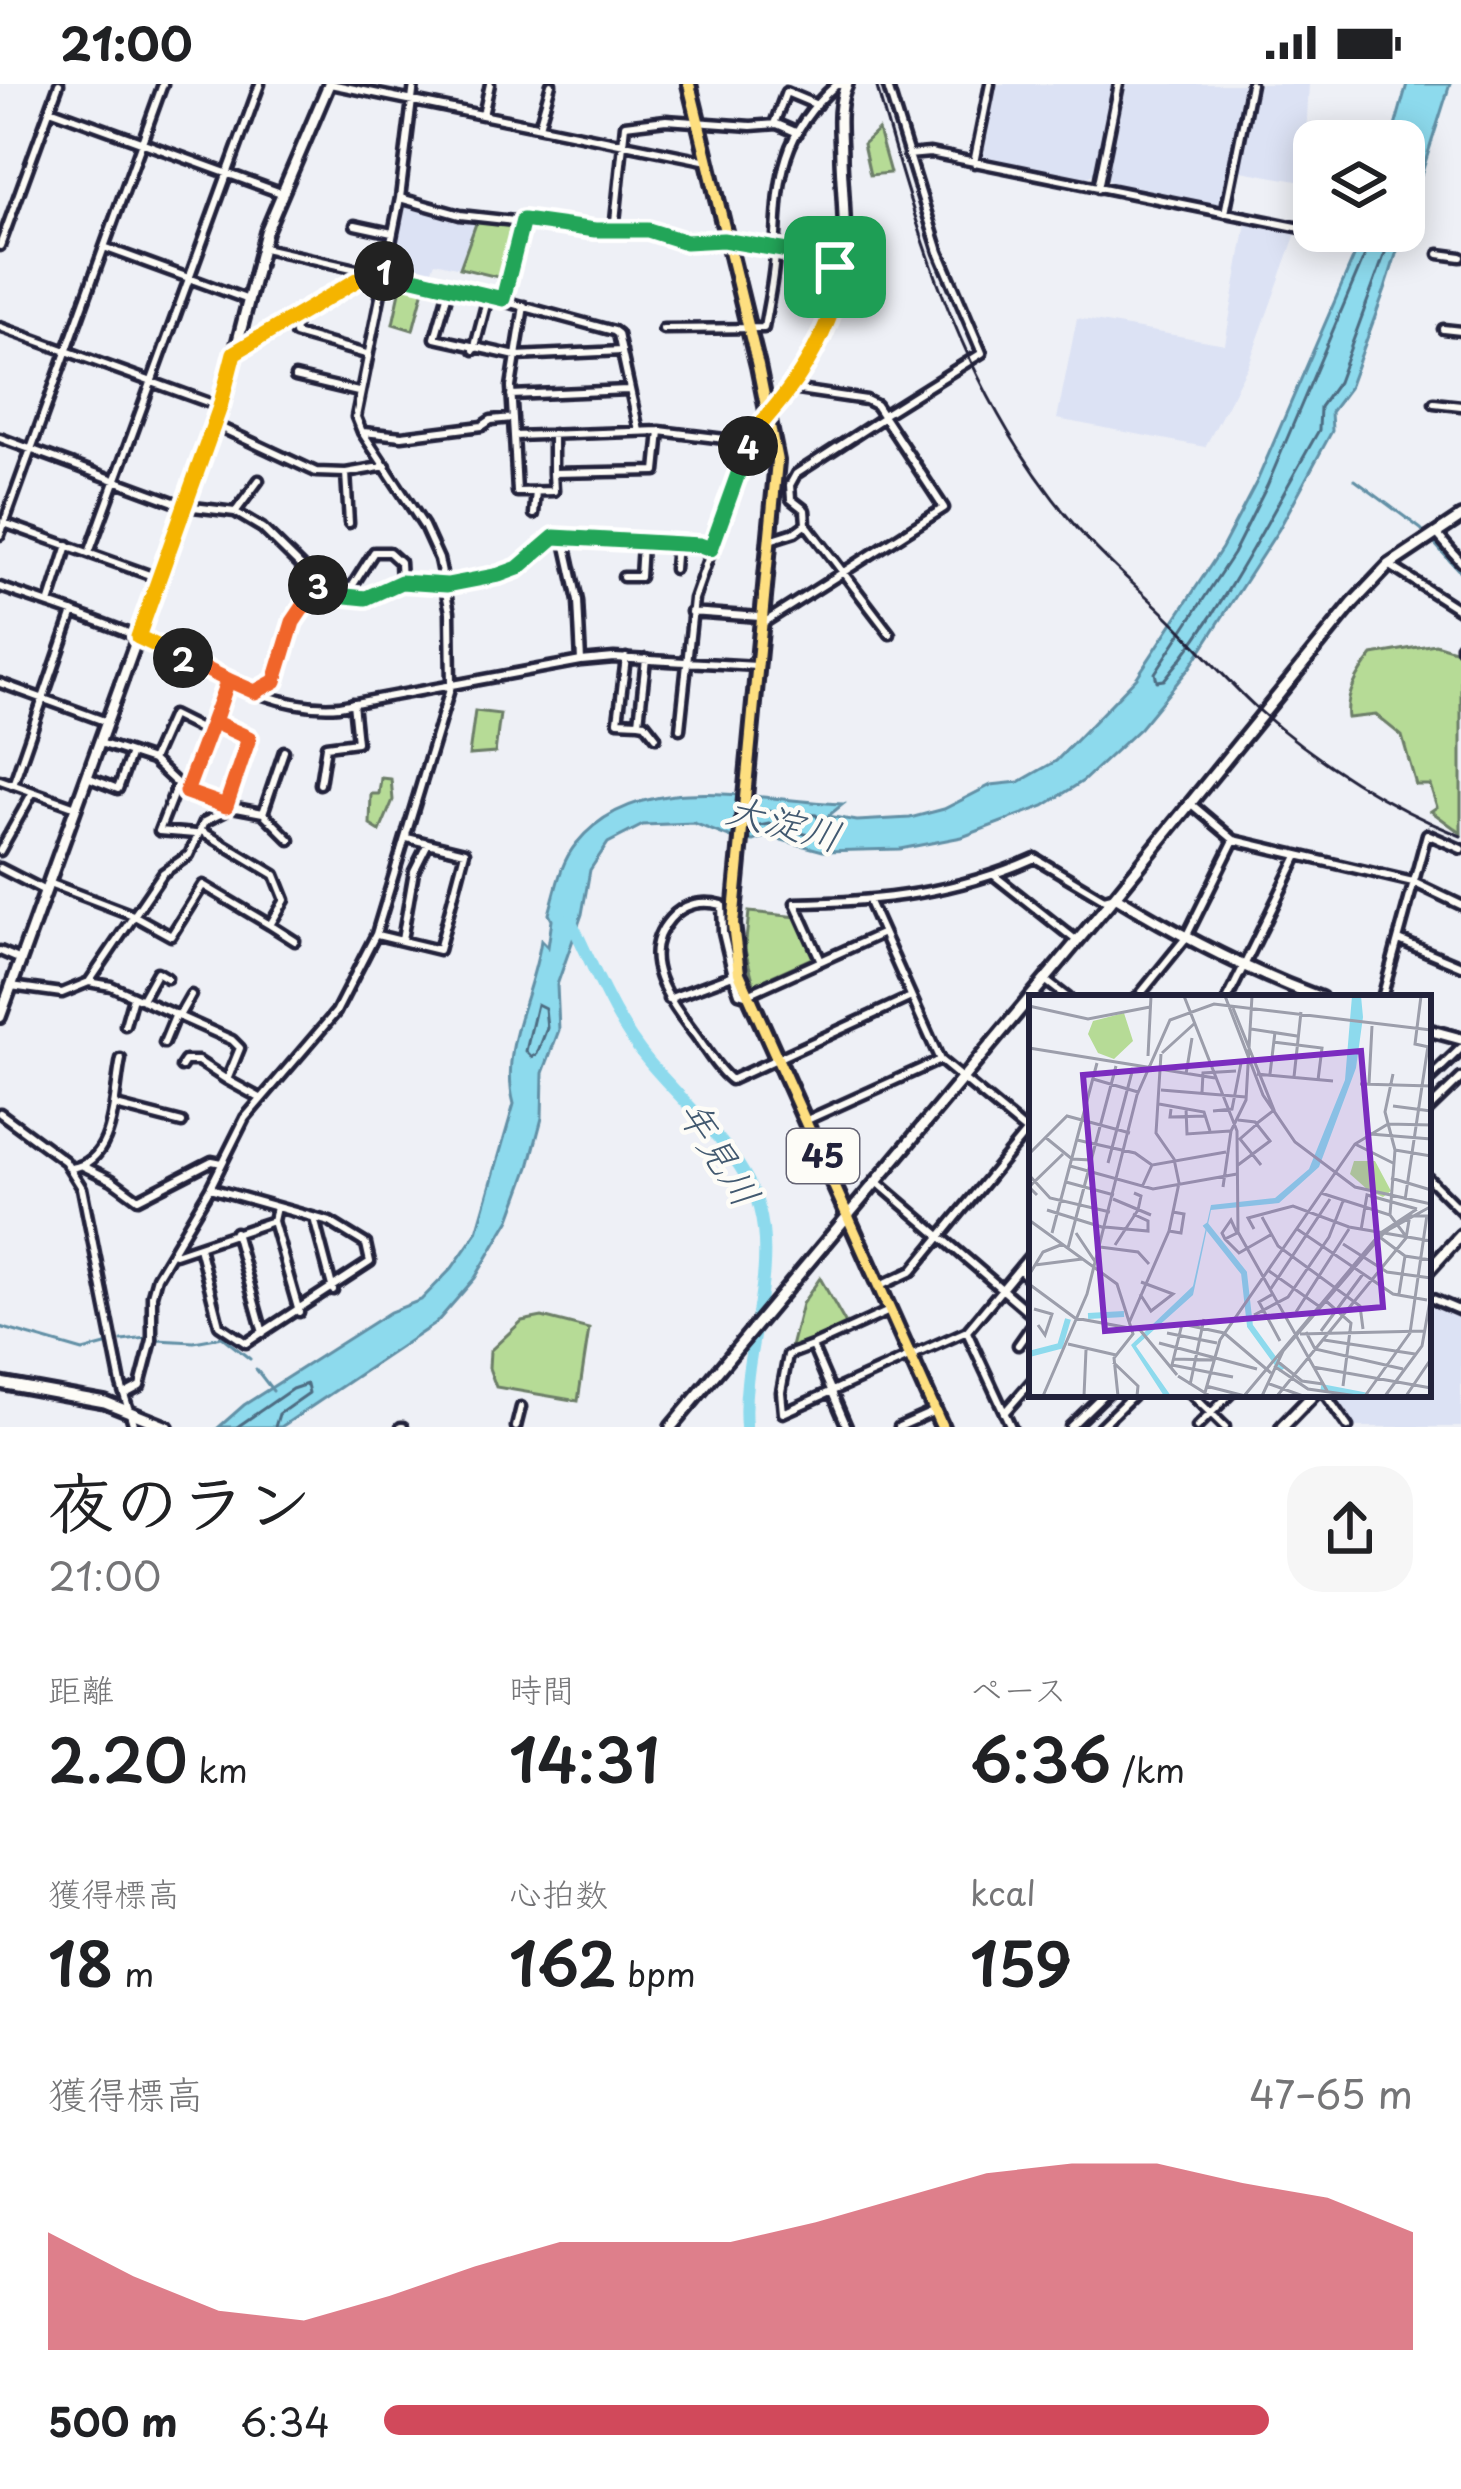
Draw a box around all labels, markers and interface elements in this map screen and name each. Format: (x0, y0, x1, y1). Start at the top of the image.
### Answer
text: 21:00 (60, 8, 192, 76)
map controls (1293, 120, 1425, 252)
button: layers (1293, 120, 1425, 252)
pin (784, 216, 886, 318)
icon: arrive (802, 234, 868, 300)
pin: 1 (354, 241, 414, 301)
text: 1 (376, 246, 392, 296)
pin: 4 (718, 416, 778, 476)
text: 4 (737, 421, 759, 471)
pin: 3 (288, 555, 348, 615)
text: 3 (307, 560, 329, 610)
pin: 2 (153, 628, 213, 688)
text: 2 (171, 633, 195, 683)
water label: 大淀川 (720, 777, 849, 864)
inset map (1029, 995, 1431, 1397)
water label: 年見川 (665, 1086, 777, 1217)
road number: 45 (787, 1129, 859, 1183)
text: 夜のラン (48, 1450, 312, 1549)
button: share (1287, 1466, 1413, 1592)
text: 21:00 (48, 1545, 161, 1604)
text: 距離 (48, 1663, 114, 1713)
text: 時間 (509, 1663, 575, 1713)
text: ペース (970, 1663, 1067, 1713)
text: 2.20 (48, 1713, 187, 1803)
text: 14:31 (509, 1713, 660, 1803)
text: 6:36 (970, 1713, 1111, 1803)
text: km (187, 1744, 248, 1794)
text: /km (1111, 1744, 1185, 1794)
text: 獲得標高 (48, 1867, 180, 1917)
text: 心拍数 (509, 1867, 608, 1917)
text: kcal (970, 1867, 1036, 1917)
text: 18 (48, 1917, 114, 2007)
text: 162 (509, 1917, 617, 2007)
text: 159 (970, 1917, 1072, 2007)
text: m (114, 1948, 154, 1998)
text: bpm (617, 1948, 696, 1998)
text: 獲得標高 (48, 2063, 204, 2122)
text: 47–65 m (1249, 2063, 1413, 2122)
text: 500 m (48, 2391, 178, 2450)
text: 6:34 (240, 2391, 330, 2450)

